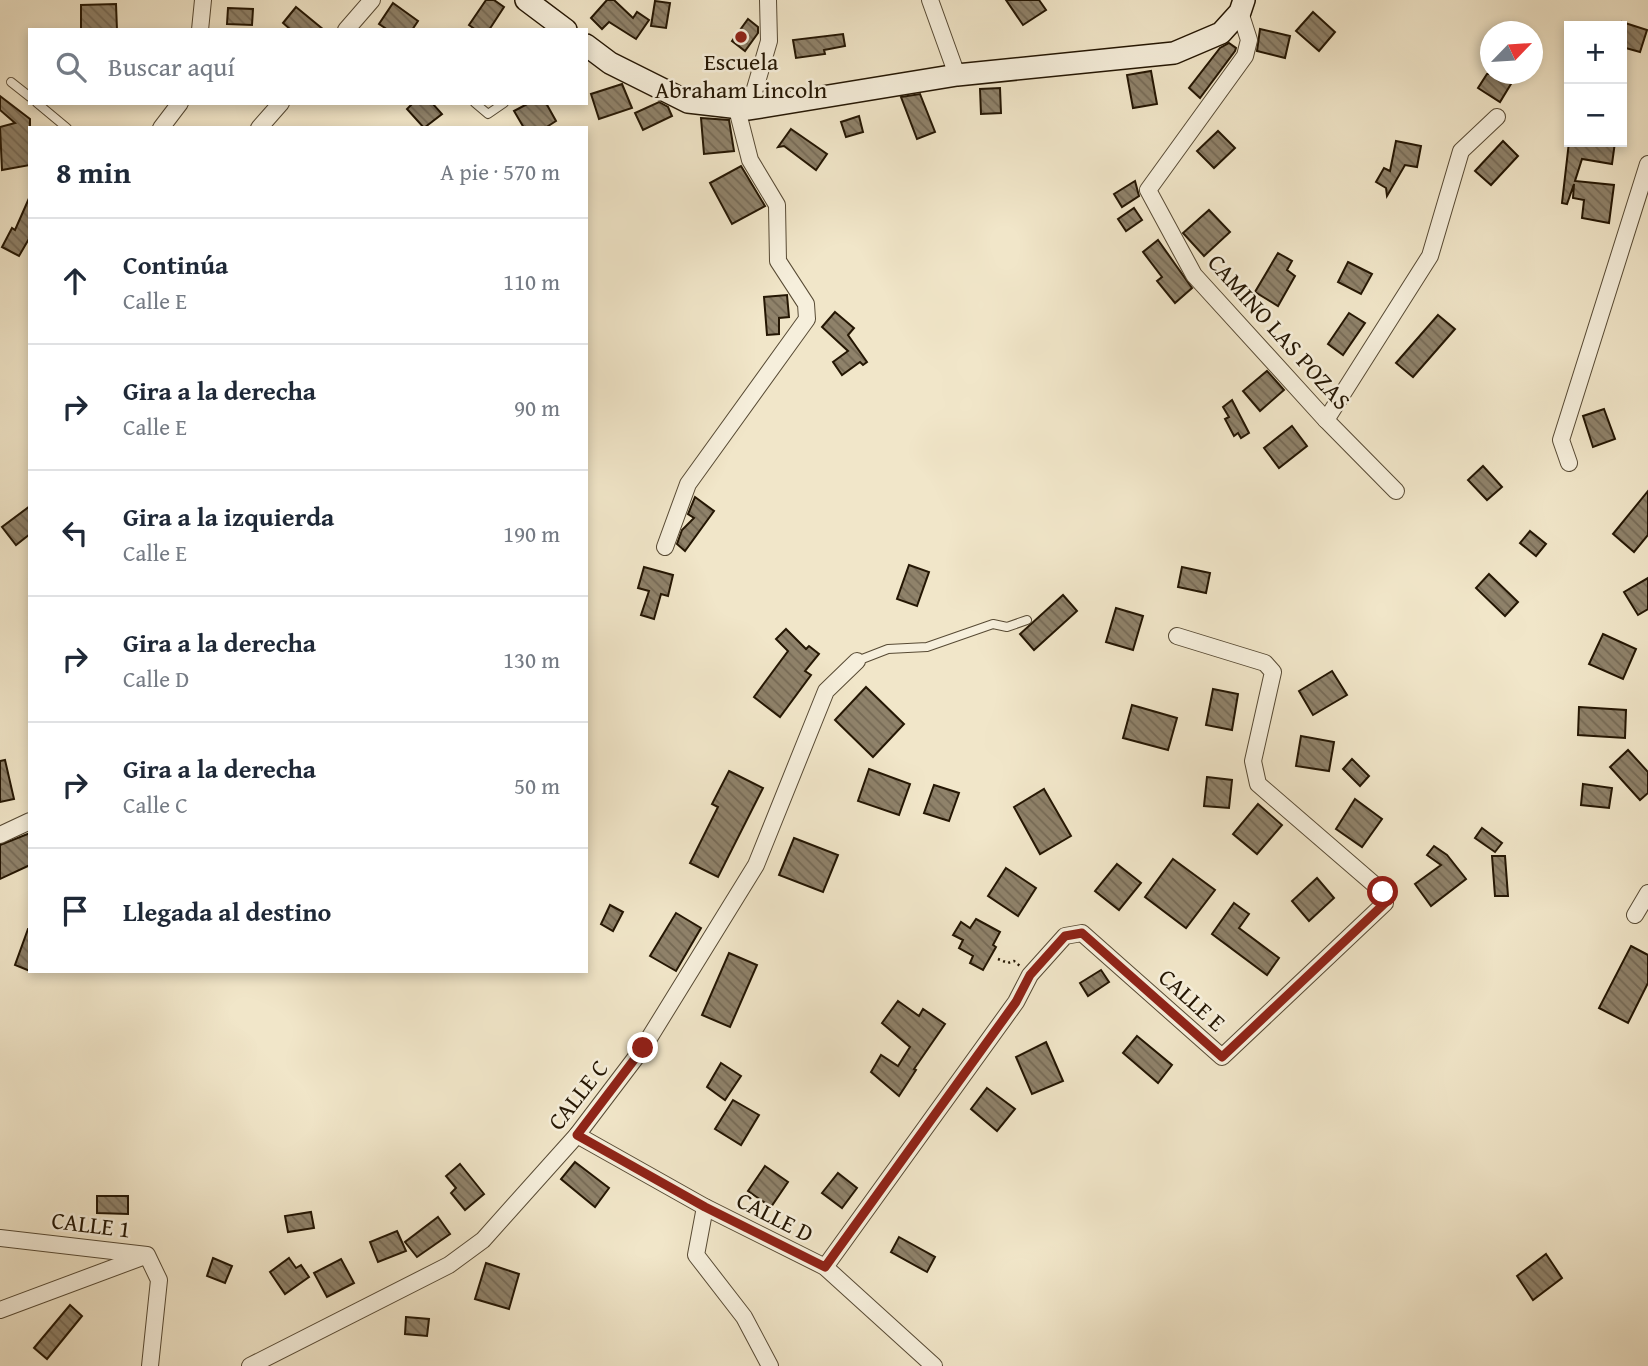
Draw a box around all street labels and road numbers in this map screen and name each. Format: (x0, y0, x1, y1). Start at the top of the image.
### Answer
street label: CAMINO LAS POZAS (1200, 246, 1359, 417)
street label: CALLE E (1151, 960, 1234, 1039)
street label: CALLE C (539, 1052, 616, 1137)
street label: CALLE D (731, 1182, 820, 1251)
street label: CALLE 1 (50, 1202, 133, 1247)

